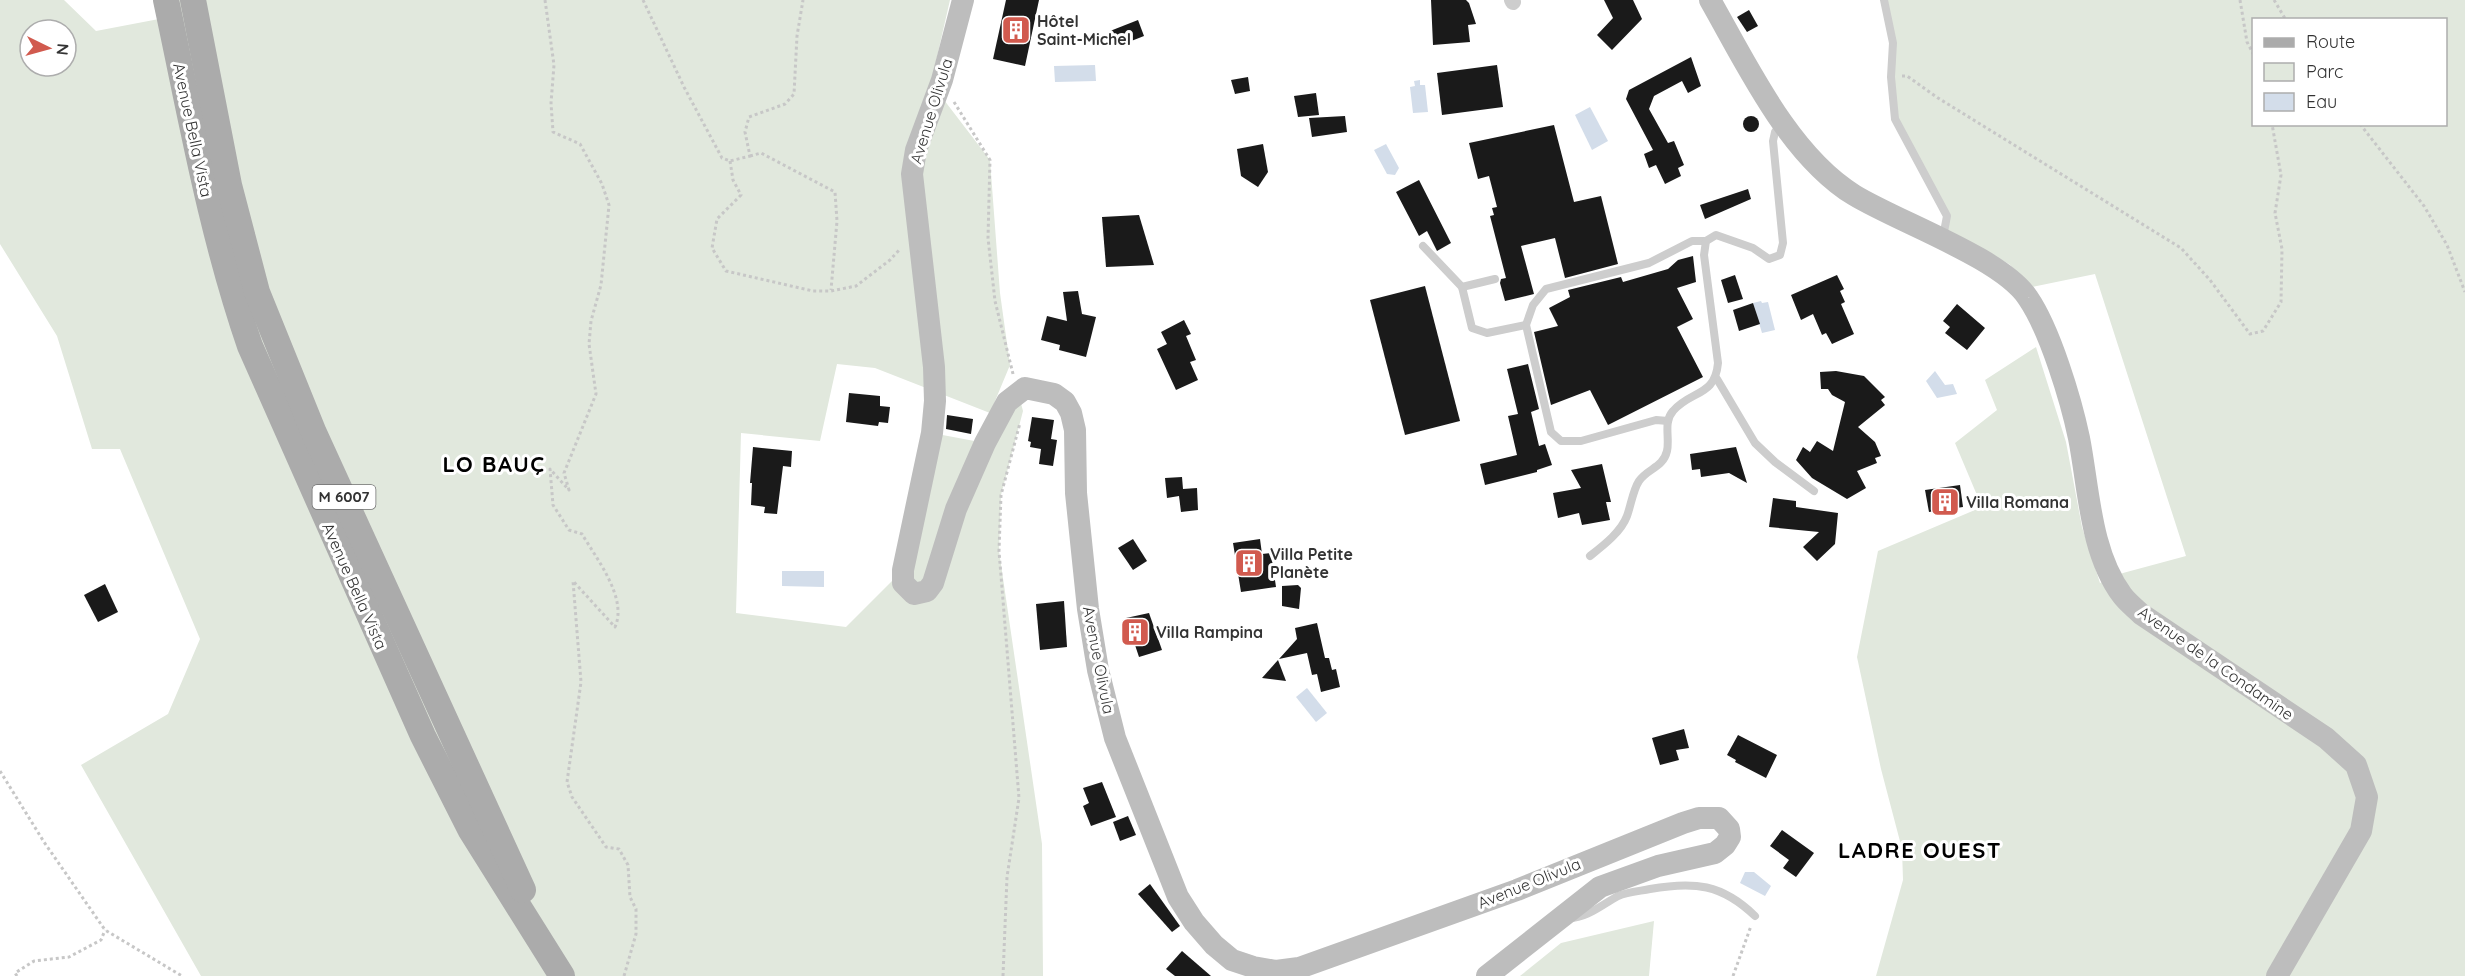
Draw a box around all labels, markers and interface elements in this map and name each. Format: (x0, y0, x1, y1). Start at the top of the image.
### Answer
place label: Hôtel Saint-Michel (1037, 11, 1131, 49)
building icon: Hôtel Saint-Michel (1000, 14, 1032, 46)
north arrow (18, 18, 78, 78)
legend (2252, 18, 2447, 126)
text: Route (2306, 30, 2355, 53)
text: N (52, 43, 73, 56)
street label: Avenue Olivula (905, 56, 957, 166)
text: Parc (2306, 60, 2343, 83)
street label: Avenue Bella Vista (169, 61, 217, 199)
text: Eau (2306, 90, 2337, 113)
district label: LO BAUÇ (442, 450, 546, 478)
road number: M 6007 (312, 485, 376, 509)
building icon: Villa Romana (1929, 486, 1961, 518)
place label: Villa Romana (1966, 492, 2069, 512)
street label: Avenue Bella Vista (318, 520, 392, 652)
place label: Villa Petite Planète (1270, 544, 1353, 582)
building icon: Villa Petite Planète (1233, 547, 1265, 579)
street label: Avenue de la Condamine (2134, 602, 2298, 724)
street label: Avenue Olivula (1079, 604, 1119, 716)
building icon: Villa Rampina (1119, 616, 1151, 648)
place label: Villa Rampina (1156, 622, 1263, 642)
district label: LADRE OUEST (1838, 836, 2002, 864)
street label: Avenue Olivula (1475, 853, 1583, 913)

